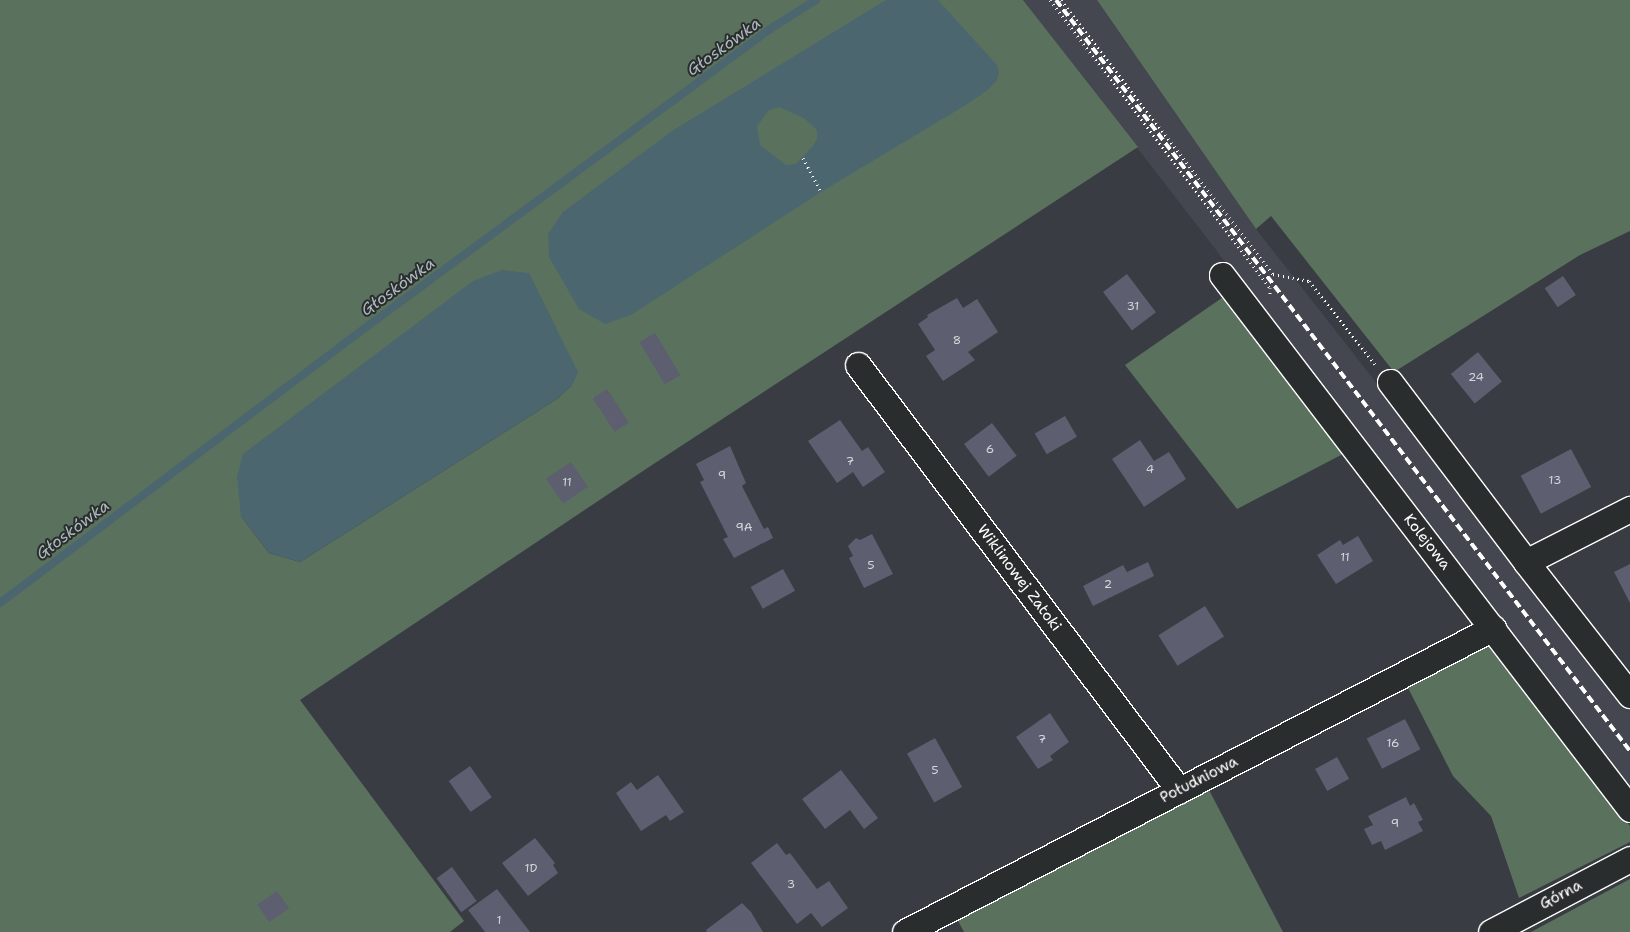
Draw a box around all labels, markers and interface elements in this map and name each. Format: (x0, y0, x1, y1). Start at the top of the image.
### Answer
water label: Głoskówka (683, 14, 765, 80)
water label: Głoskówka (357, 254, 439, 320)
house number: 31 (1127, 300, 1139, 314)
house number: 8 (953, 334, 961, 348)
house number: 24 (1468, 371, 1484, 385)
house number: 6 (986, 443, 994, 457)
house number: 7 (846, 455, 854, 469)
house number: 4 (1146, 463, 1154, 477)
house number: 9 (718, 469, 726, 483)
house number: 13 (1549, 474, 1561, 488)
house number: 11 (562, 476, 572, 490)
water label: Głoskówka (33, 496, 113, 564)
street label: Kolejowa (1400, 511, 1454, 573)
house number: 9A (735, 521, 753, 535)
street label: Wiklinowej Zatoki (973, 521, 1065, 635)
house number: 11 (1340, 551, 1350, 565)
house number: 5 (867, 559, 875, 573)
house number: 2 (1104, 578, 1112, 592)
house number: 7 (1038, 733, 1046, 747)
house number: 16 (1386, 737, 1400, 751)
street label: Południowa (1157, 753, 1241, 807)
house number: 5 (931, 764, 939, 778)
house number: 9 (1391, 817, 1399, 831)
house number: 1D (525, 862, 537, 876)
street label: Górna (1537, 876, 1585, 914)
house number: 3 (787, 878, 795, 892)
house number: 1 (496, 914, 502, 928)

